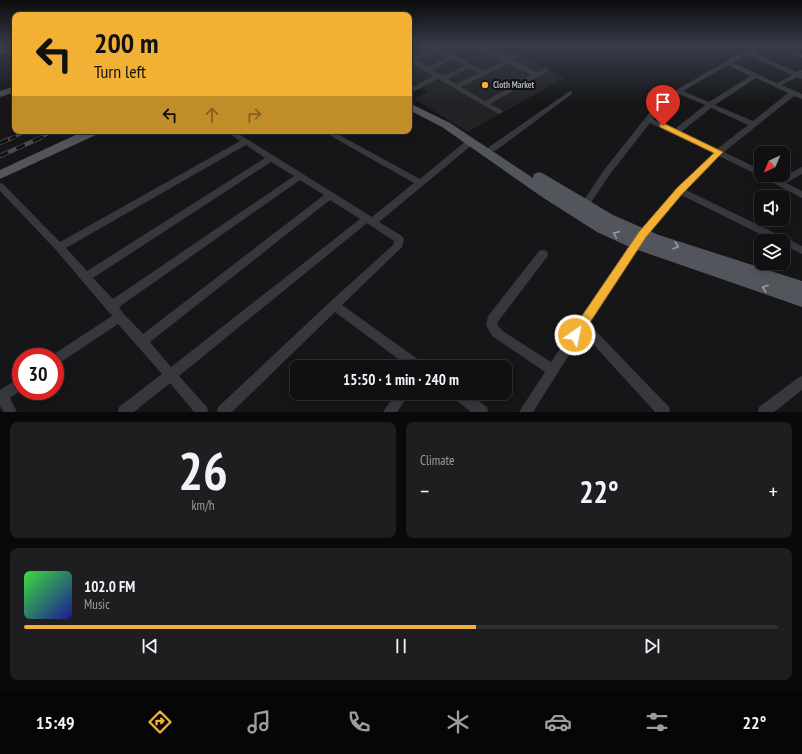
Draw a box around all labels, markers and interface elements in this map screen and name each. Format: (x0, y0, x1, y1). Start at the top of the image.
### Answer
text: 200 m (94, 24, 158, 61)
icon: left (28, 28, 80, 80)
text: Turn left (94, 60, 146, 83)
place label: Cloth Market (493, 79, 535, 90)
marker: Cloth Market (480, 80, 490, 90)
pin (646, 85, 680, 126)
icon: arrive (652, 91, 674, 113)
icon: left (159, 104, 181, 126)
icon: ahead (201, 104, 223, 126)
icon: right (243, 104, 265, 126)
north arrow (754, 146, 790, 182)
map controls (754, 146, 790, 270)
button: sound (754, 190, 790, 226)
one-way arrow (613, 231, 620, 239)
button: layers (754, 234, 790, 270)
one-way arrow (672, 242, 679, 250)
one-way arrow (762, 284, 769, 292)
position arrow (554, 314, 596, 356)
speed limit sign: 30 (12, 348, 64, 400)
text: 15:50 · 1 min · 240 m (343, 370, 459, 389)
text: 26 (178, 437, 228, 504)
text: Climate (420, 452, 454, 469)
text: 22° (579, 472, 619, 511)
text: − (420, 477, 429, 505)
text: + (769, 477, 778, 505)
text: km/h (191, 497, 215, 514)
text: 102.0 FM (84, 577, 135, 596)
text: Music (84, 596, 110, 613)
icon: previous (139, 635, 161, 657)
icon: pause (390, 635, 412, 657)
icon: next (641, 635, 663, 657)
icon: directions (146, 708, 174, 736)
icon: music (245, 708, 273, 736)
icon: phone (345, 708, 373, 736)
icon: climate (444, 708, 472, 736)
icon: car (544, 708, 572, 736)
icon: filters (643, 708, 671, 736)
text: 15:49 (36, 711, 75, 734)
text: 22° (742, 711, 766, 734)

